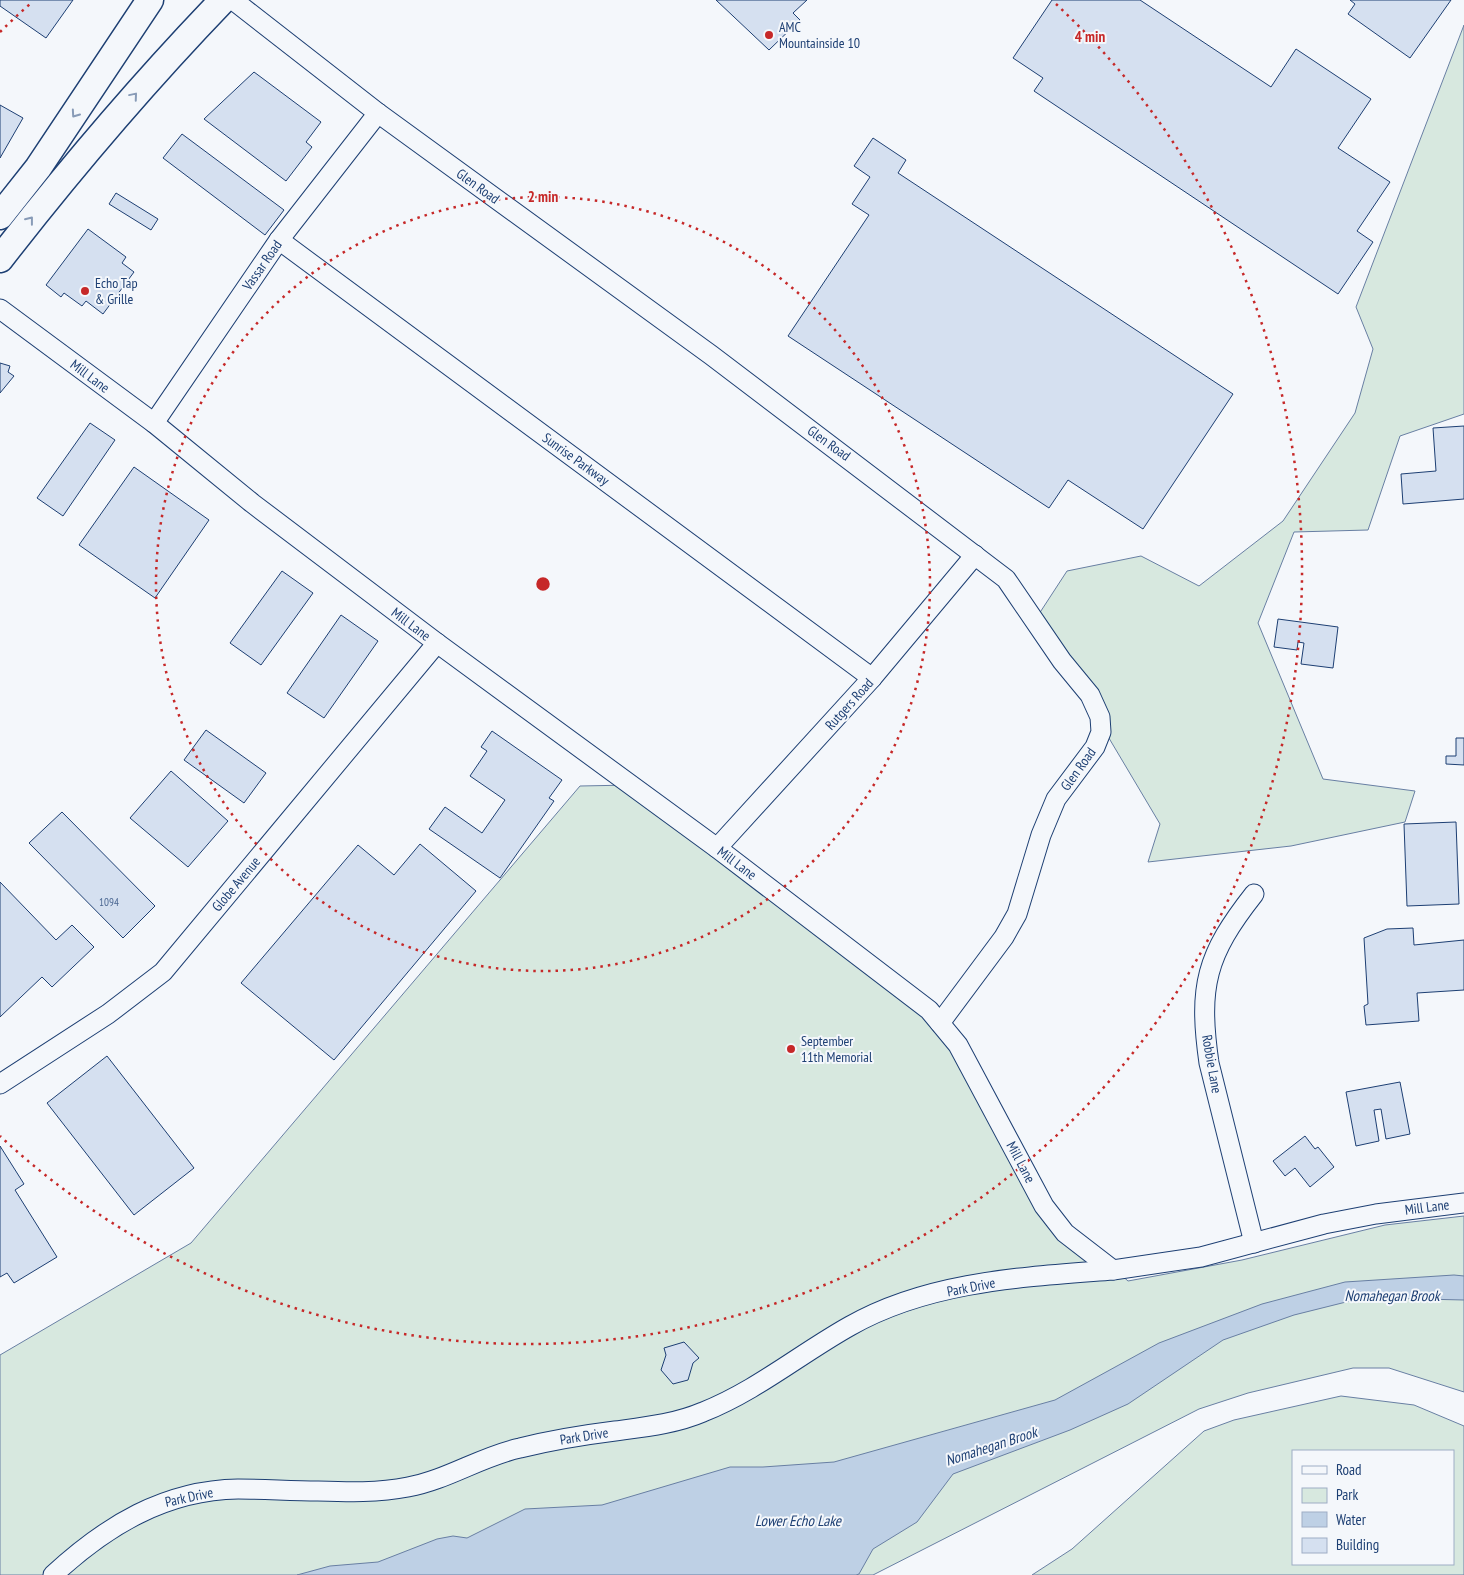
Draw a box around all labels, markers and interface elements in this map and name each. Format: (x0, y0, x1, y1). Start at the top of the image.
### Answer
place label: AMC Mountainside 10 (779, 18, 860, 52)
text: 4 min (1075, 27, 1105, 46)
marker: AMC Mountainside 10 (763, 29, 775, 41)
one-way arrow (129, 93, 137, 102)
one-way arrow (72, 108, 81, 118)
street label: Glen Road (453, 164, 503, 208)
text: 2 min (528, 187, 558, 206)
one-way arrow (24, 216, 33, 226)
street label: Vassar Road (238, 236, 286, 294)
place label: Echo Tap & Grille (95, 274, 138, 308)
marker: Echo Tap & Grille (79, 285, 91, 297)
street label: Mill Lane (67, 355, 113, 397)
street label: Glen Road (804, 421, 854, 465)
street label: Sunrise Parkway (539, 429, 614, 490)
centre of rings (534, 575, 552, 593)
street label: Mill Lane (388, 603, 434, 645)
street label: Rutgers Road (821, 674, 877, 734)
street label: Glen Road (1056, 744, 1100, 794)
street label: Mill Lane (714, 842, 760, 884)
street label: Globe Avenue (208, 853, 264, 915)
house number: 1094 (99, 895, 119, 909)
place label: September 11th Memorial (801, 1032, 873, 1066)
street label: Robbie Lane (1198, 1033, 1226, 1095)
marker: September 11th Memorial (785, 1043, 797, 1055)
street label: Mill Lane (1003, 1138, 1040, 1186)
street label: Mill Lane (1404, 1195, 1450, 1219)
street label: Park Drive (945, 1273, 997, 1300)
water label: Nomahegan Brook (1344, 1286, 1442, 1305)
water label: Nomahegan Brook (943, 1422, 1041, 1470)
street label: Park Drive (558, 1423, 610, 1449)
legend (1292, 1450, 1454, 1565)
text: Road (1336, 1460, 1362, 1479)
street label: Park Drive (163, 1483, 215, 1511)
text: Park (1336, 1485, 1358, 1504)
text: Water (1336, 1510, 1367, 1529)
water label: Lower Echo Lake (755, 1511, 842, 1530)
text: Building (1336, 1535, 1379, 1554)

